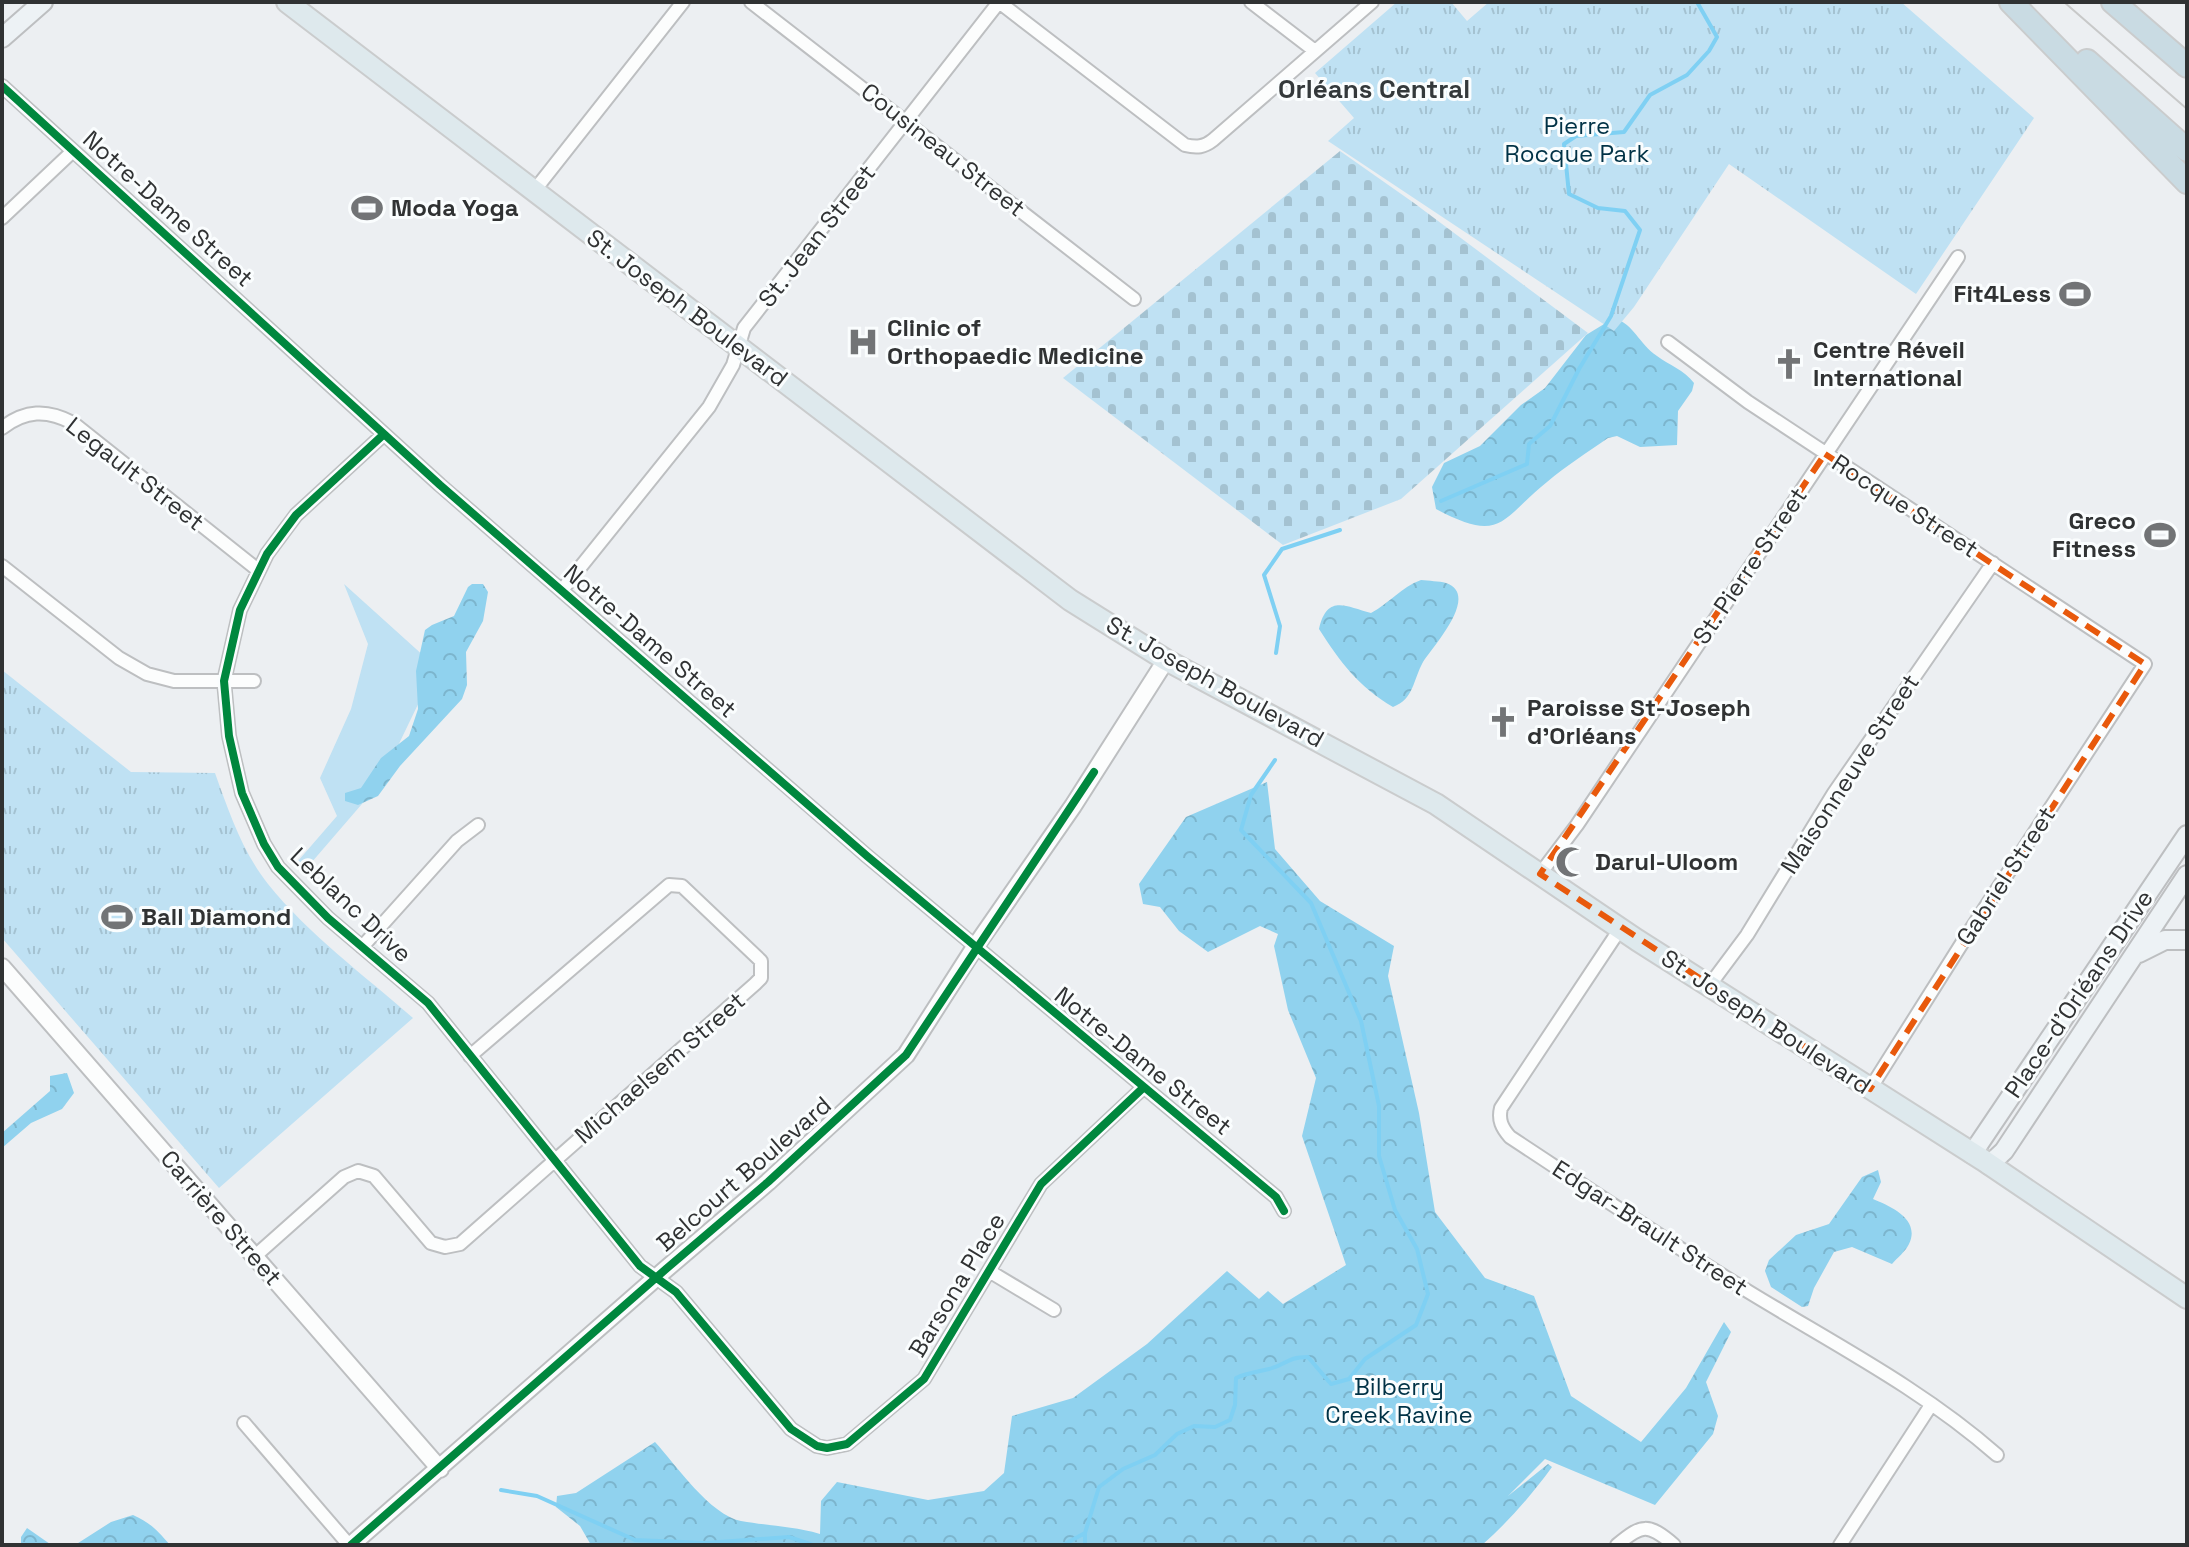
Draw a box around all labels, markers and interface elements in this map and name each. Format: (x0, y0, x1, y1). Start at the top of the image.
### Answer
district label: Orléans Central (1278, 72, 1470, 106)
street label: Cousineau Street (855, 76, 1032, 223)
park label: Pierre Rocque Park (1505, 110, 1649, 169)
street label: Notre-Dame Street (77, 124, 260, 293)
street label: St. Jean Street (751, 158, 882, 313)
sports icon: Moda Yoga (350, 191, 384, 225)
place label: Moda Yoga (391, 192, 519, 223)
street label: St. Joseph Boulevard (580, 222, 794, 393)
sports icon: Fit4Less (2058, 277, 2092, 311)
place label: Fit4Less (1954, 278, 2051, 309)
place label: Clinic of Orthopaedic Medicine (887, 312, 1144, 371)
hospital icon: Clinic of Orthopaedic Medicine (846, 325, 880, 359)
place label: Centre Réveil International (1813, 334, 1965, 393)
church icon: Centre Réveil International (1772, 347, 1806, 381)
street label: Legault Street (60, 410, 211, 537)
street label: Rocque Street (1826, 447, 1984, 564)
street label: St. Pierre Street (1686, 481, 1814, 650)
place label: Greco Fitness (2052, 505, 2136, 564)
sports icon: Greco Fitness (2143, 518, 2177, 552)
street label: Notre-Dame Street (557, 557, 743, 724)
street label: St. Joseph Boulevard (1101, 609, 1330, 754)
street label: Maisonneuve Street (1773, 668, 1926, 880)
place label: Paroisse St-Joseph d'Orléans (1527, 692, 1751, 751)
church icon: Paroisse St-Joseph d'Orléans (1486, 705, 1520, 739)
street label: Gabriel Street (1949, 800, 2062, 951)
street label: Leblanc Drive (284, 840, 419, 969)
mosque icon: Darul-Uloom (1554, 845, 1588, 879)
place label: Darul-Uloom (1595, 846, 1738, 877)
street label: Place-d'Orléans Drive (1997, 884, 2160, 1104)
sports icon: Ball Diamond (100, 900, 134, 934)
place label: Ball Diamond (141, 901, 291, 932)
street label: St. Joseph Boulevard (1655, 942, 1877, 1101)
street label: Notre-Dame Street (1048, 980, 1238, 1142)
street label: Michaelsem Street (568, 985, 751, 1150)
street label: Belcourt Boulevard (650, 1089, 837, 1258)
street label: Carrière Street (154, 1143, 289, 1292)
street label: Edgar-Brault Street (1547, 1153, 1754, 1302)
street label: Barsona Place (901, 1207, 1012, 1363)
park label: Bilberry Creek Ravine (1325, 1371, 1473, 1430)

